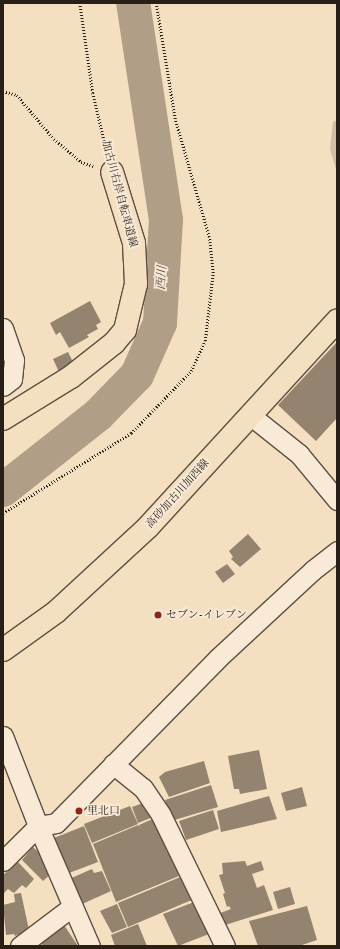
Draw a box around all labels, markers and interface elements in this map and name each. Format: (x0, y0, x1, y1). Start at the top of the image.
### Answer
street label: 加古川右岸自転車道線 (98, 139, 140, 249)
water label: 西川 (154, 266, 170, 290)
street label: 高砂加古川加西線 (144, 457, 212, 531)
place label: セブン-イレブン (166, 608, 248, 622)
marker: セブン-イレブン (153, 610, 163, 620)
place label: 里北口 (87, 804, 120, 818)
marker: 里北口 (74, 806, 84, 816)

